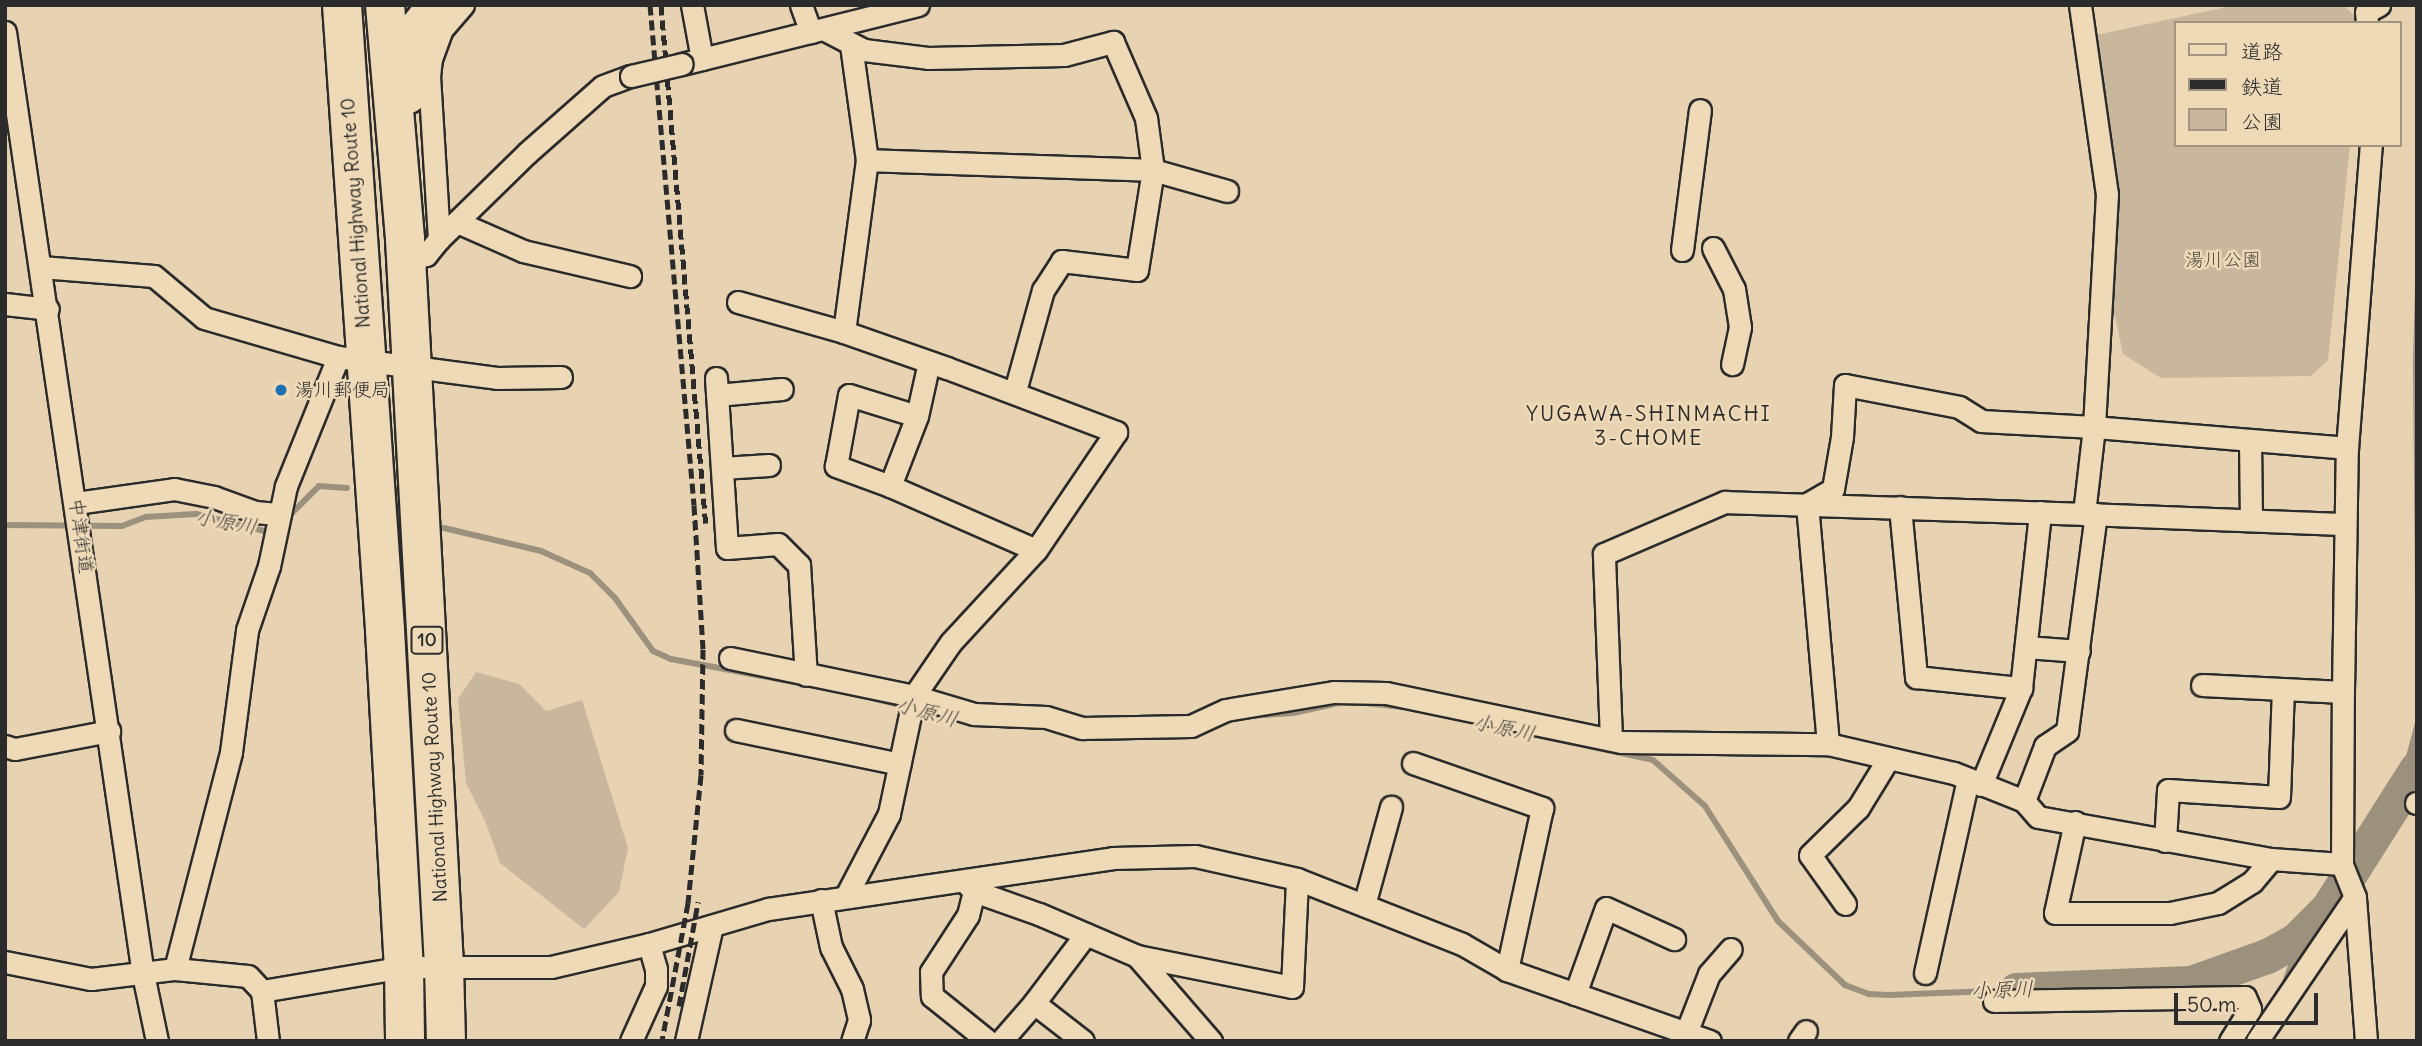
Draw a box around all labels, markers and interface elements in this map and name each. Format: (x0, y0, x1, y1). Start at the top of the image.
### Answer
legend (2174, 21, 2401, 147)
text: 道路 (2241, 38, 2283, 65)
text: 鉄道 (2241, 73, 2283, 100)
street label: National Highway Route 10 (337, 97, 375, 329)
text: 公園 (2241, 108, 2283, 135)
park label: 湯川公園 (2185, 249, 2261, 271)
place label: 湯川郵便局 (295, 379, 390, 401)
marker: 湯川郵便局 (273, 382, 289, 398)
district label: YUGAWA-SHINMACHI 3-CHOME (1528, 401, 1770, 451)
street label: 中津街道 (64, 497, 98, 575)
water label: 小原川 (193, 504, 259, 540)
road number: 10 (410, 626, 444, 654)
street label: National Highway Route 10 (418, 671, 452, 903)
water label: 小原川 (893, 692, 961, 732)
water label: 小原川 (1471, 709, 1537, 747)
water label: 小原川 (1970, 976, 2034, 1004)
scale bar (2177, 979, 2320, 1023)
text: 50 m (2187, 991, 2236, 1018)

